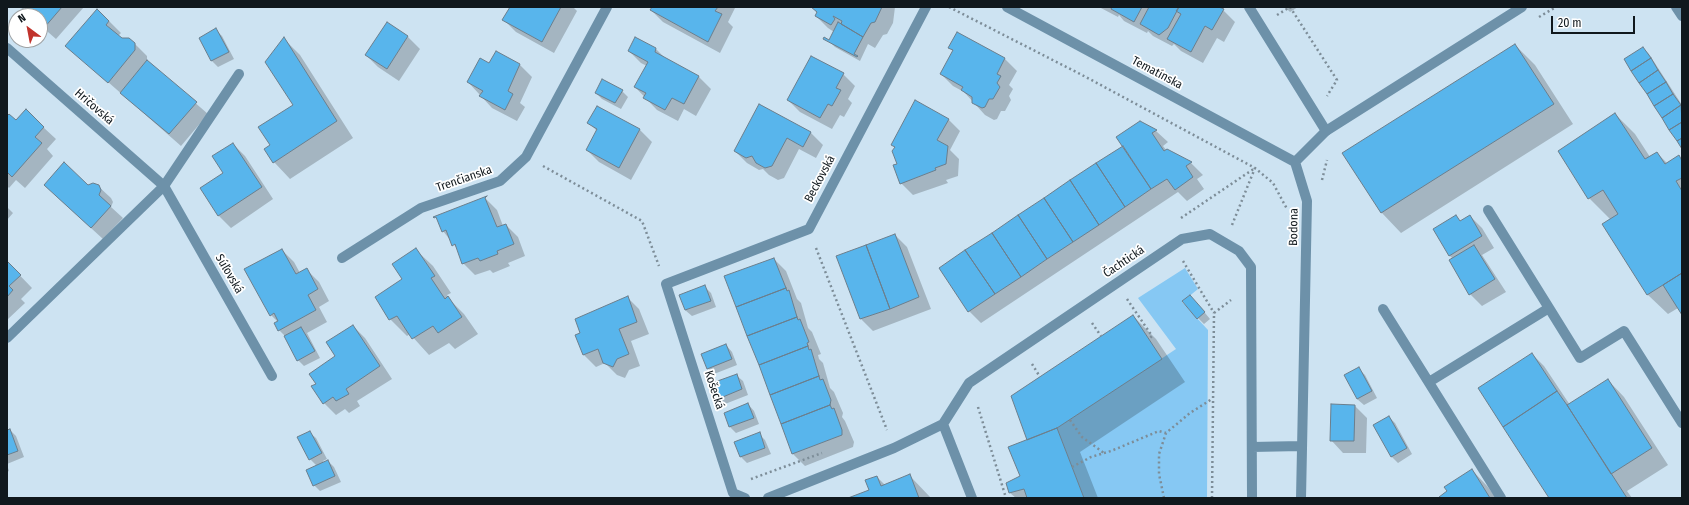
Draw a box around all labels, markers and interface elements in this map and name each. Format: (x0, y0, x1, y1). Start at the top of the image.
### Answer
north arrow (8, 8, 48, 48)
scale bar (1553, 8, 1637, 34)
text: N (16, 11, 28, 26)
text: 20 m (1558, 16, 1582, 30)
street label: Tematínska (1129, 54, 1185, 92)
street label: Hričovská (71, 86, 117, 128)
street label: Beckovská (802, 153, 838, 205)
street label: Trenčianska (434, 163, 494, 195)
street label: Bodona (1286, 208, 1302, 246)
street label: Čachtická (1101, 243, 1147, 281)
street label: Súľovská (212, 252, 246, 296)
street label: Košecká (701, 369, 727, 411)

